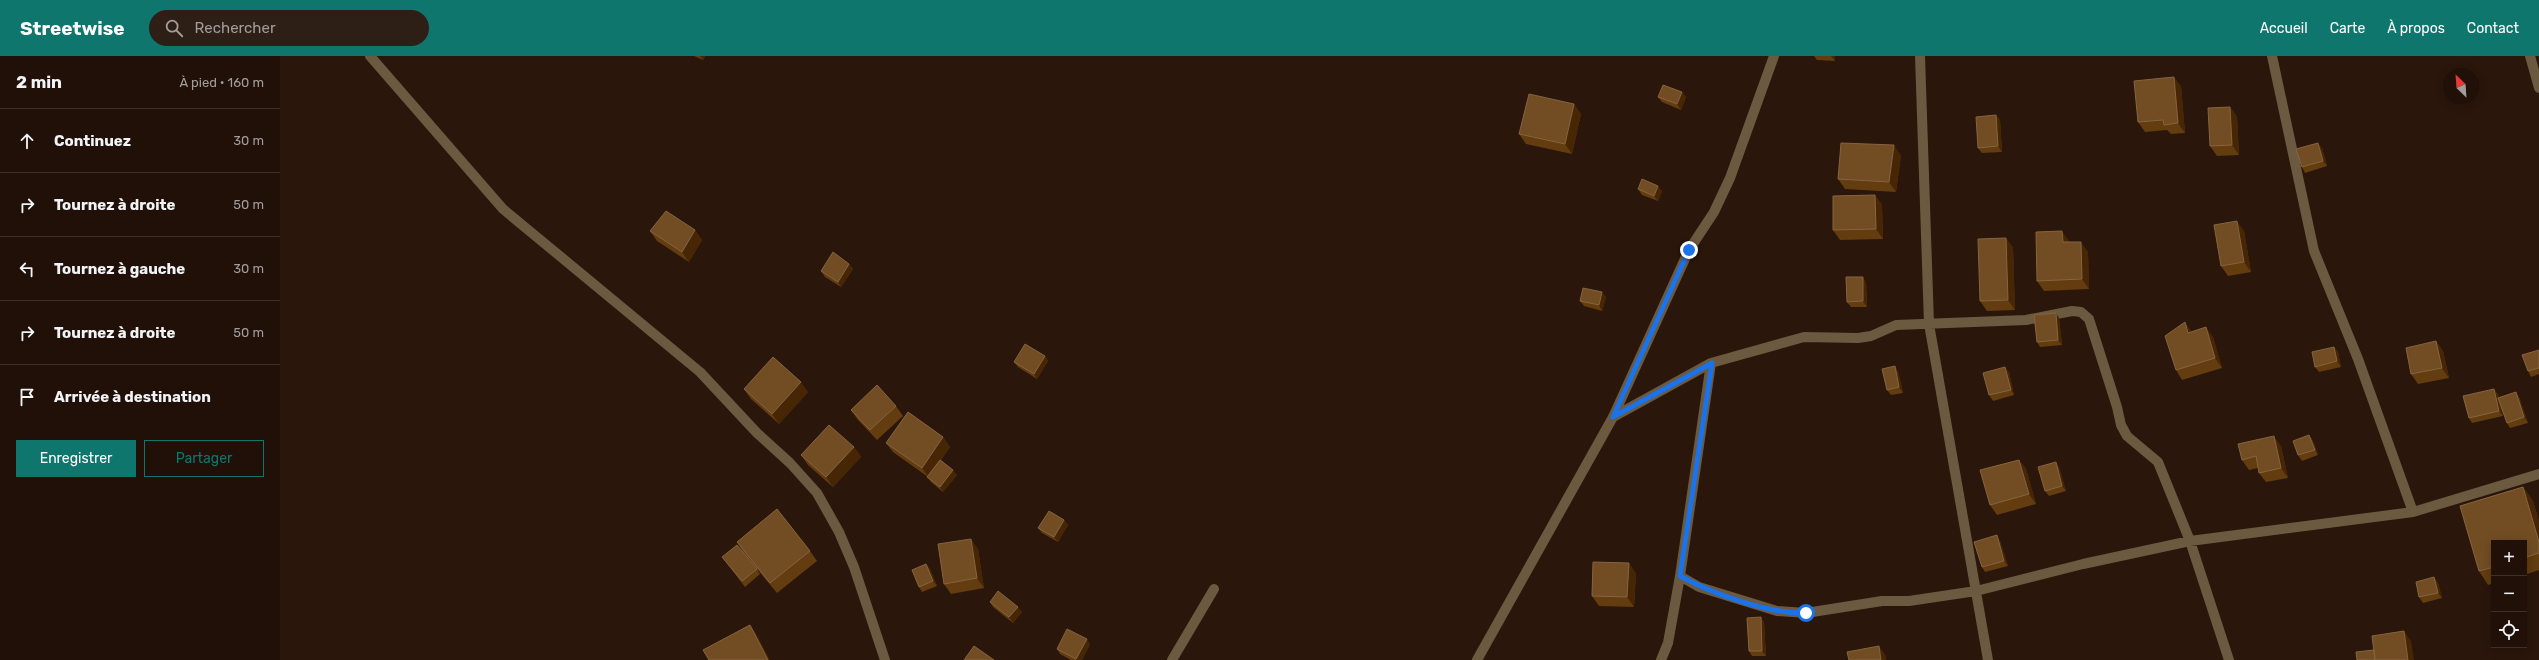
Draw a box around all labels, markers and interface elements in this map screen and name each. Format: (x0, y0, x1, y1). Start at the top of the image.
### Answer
search box (149, 10, 429, 46)
text: Streetwise (20, 17, 125, 40)
icon: search (163, 17, 185, 39)
text: Rechercher (195, 19, 276, 37)
text: Accueil (2260, 20, 2308, 37)
text: Carte (2330, 20, 2365, 37)
text: À propos (2387, 20, 2445, 37)
text: Contact (2467, 20, 2519, 37)
north arrow (2443, 68, 2479, 104)
text: 2 min (16, 72, 62, 92)
text: À pied · 160 m (179, 75, 264, 90)
icon: ahead (16, 130, 38, 152)
text: Continuez (54, 132, 131, 150)
text: 30 m (233, 133, 264, 148)
icon: right (16, 194, 38, 216)
text: Tournez à droite (54, 196, 175, 214)
text: 50 m (233, 197, 264, 212)
route end (1680, 241, 1698, 259)
icon: left (16, 258, 38, 280)
text: Tournez à gauche (54, 260, 185, 278)
text: 30 m (233, 261, 264, 276)
icon: right (16, 322, 38, 344)
text: Tournez à droite (54, 324, 175, 342)
text: 50 m (233, 325, 264, 340)
icon: arrive (16, 386, 38, 408)
text: Arrivée à destination (54, 388, 211, 406)
button: Enregistrer (16, 440, 136, 477)
button: Partager (144, 440, 264, 477)
map controls (2491, 540, 2527, 648)
button: + (2491, 540, 2527, 576)
button: − (2491, 576, 2527, 612)
route start (1797, 604, 1815, 622)
button: locate (2491, 612, 2527, 648)

